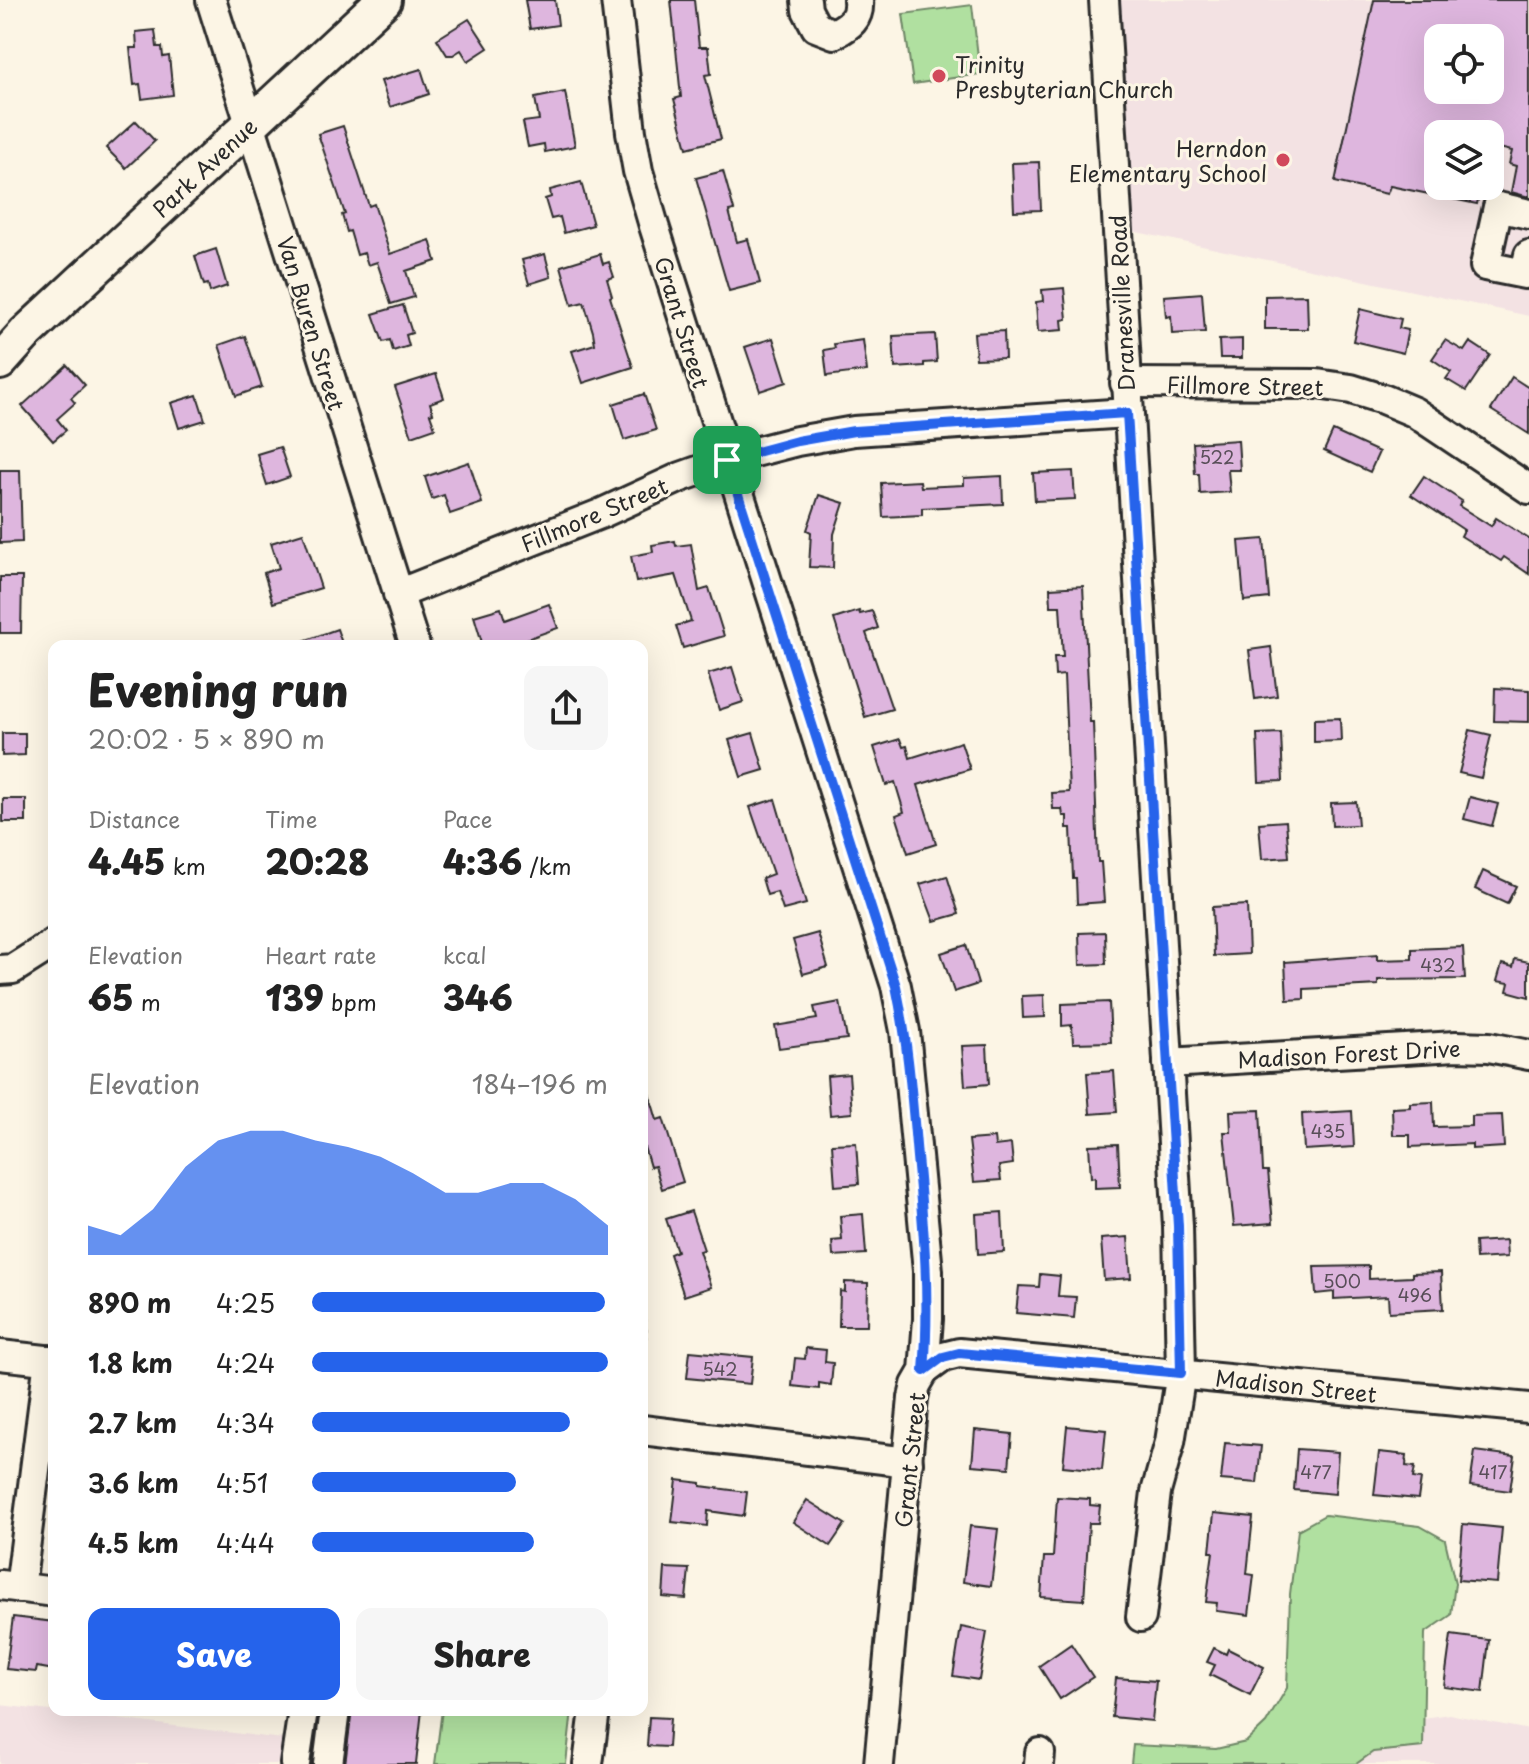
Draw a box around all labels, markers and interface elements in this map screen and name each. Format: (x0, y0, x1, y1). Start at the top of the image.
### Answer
map controls (1424, 24, 1504, 200)
button: locate (1424, 24, 1504, 104)
place label: Trinity Presbyterian Church (955, 47, 1174, 105)
marker: Trinity Presbyterian Church (930, 67, 948, 85)
street label: Park Avenue (144, 110, 264, 224)
button: layers (1424, 120, 1504, 200)
place label: Herndon Elementary School (1069, 131, 1267, 189)
marker: Herndon Elementary School (1274, 151, 1292, 169)
street label: Dranesville Road (1100, 214, 1142, 392)
street label: Van Buren Street (270, 232, 354, 414)
street label: Grant Street (647, 252, 719, 392)
street label: Fillmore Street (1166, 367, 1324, 403)
pin (693, 426, 761, 494)
icon: arrive (705, 438, 749, 482)
house number: 522 (1199, 443, 1235, 470)
street label: Fillmore Street (515, 468, 673, 560)
text: Evening run (88, 656, 349, 722)
button: share (524, 666, 608, 750)
text: 20:02 · 5 × 890 m (88, 719, 325, 758)
text: Distance (88, 802, 180, 835)
text: Time (265, 802, 317, 835)
text: Pace (443, 802, 492, 835)
text: 4.45 (88, 835, 166, 887)
text: 20:28 (265, 835, 369, 887)
text: 4:36 (443, 835, 522, 887)
text: km (166, 849, 206, 882)
text: /km (522, 849, 572, 882)
text: Elevation (88, 938, 183, 971)
text: Heart rate (265, 938, 376, 971)
text: kcal (443, 938, 487, 971)
house number: 432 (1420, 951, 1456, 978)
text: 65 (88, 971, 134, 1023)
text: 139 (265, 971, 324, 1023)
text: 346 (443, 971, 513, 1023)
text: m (134, 985, 161, 1018)
text: bpm (324, 985, 377, 1018)
street label: Madison Forest Drive (1237, 1031, 1461, 1075)
text: Elevation (88, 1064, 200, 1103)
text: 184–196 m (472, 1064, 608, 1103)
house number: 435 (1311, 1117, 1345, 1144)
house number: 500 (1323, 1267, 1361, 1294)
house number: 496 (1398, 1281, 1432, 1308)
text: 890 m (88, 1283, 171, 1322)
text: 4:25 (216, 1283, 275, 1322)
text: 1.8 km (88, 1343, 173, 1382)
text: 4:24 (216, 1343, 276, 1382)
house number: 542 (702, 1355, 738, 1382)
street label: Madison Street (1214, 1360, 1378, 1410)
street label: Grant Street (885, 1391, 933, 1529)
text: 2.7 km (88, 1403, 177, 1442)
text: 4:34 (216, 1403, 275, 1442)
house number: 477 (1300, 1458, 1332, 1485)
house number: 417 (1478, 1458, 1508, 1485)
text: 3.6 km (88, 1463, 179, 1502)
text: 4:51 (216, 1463, 268, 1502)
text: 4.5 km (88, 1523, 179, 1562)
text: 4:44 (216, 1523, 275, 1562)
button: Save (88, 1608, 340, 1700)
button: Share (356, 1608, 608, 1700)

